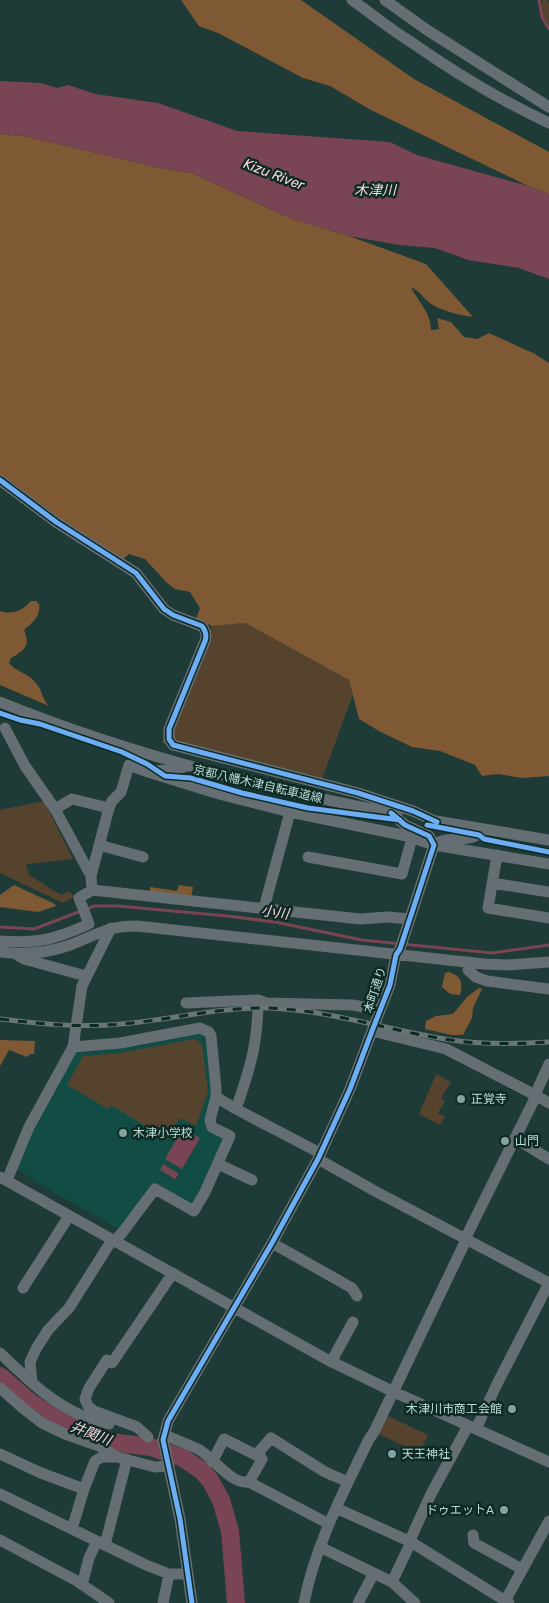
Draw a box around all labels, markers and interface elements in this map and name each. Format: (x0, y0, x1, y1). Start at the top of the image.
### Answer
water label: Kizu River (241, 155, 307, 194)
water label: 木津川 (354, 182, 398, 199)
street label: 京都八幡木津自転車道線 (192, 762, 324, 806)
water label: 小川 (260, 902, 292, 923)
street label: 本町通り (361, 965, 389, 1015)
place label: 正覚寺 (471, 1092, 507, 1106)
marker: 正覚寺 (455, 1093, 467, 1105)
place label: 木津小学校 (133, 1126, 193, 1140)
marker: 木津小学校 (117, 1127, 129, 1139)
place label: 山門 (515, 1134, 539, 1148)
marker: 山門 (499, 1135, 511, 1147)
place label: 木津川市商工会館 (406, 1402, 502, 1416)
marker: 木津川市商工会館 (506, 1403, 518, 1415)
water label: 井関川 (68, 1418, 115, 1450)
place label: 天王神社 (402, 1447, 450, 1461)
marker: 天王神社 (386, 1448, 398, 1460)
place label: ドゥエットA (426, 1503, 494, 1517)
marker: ドゥエットA (498, 1504, 510, 1516)

